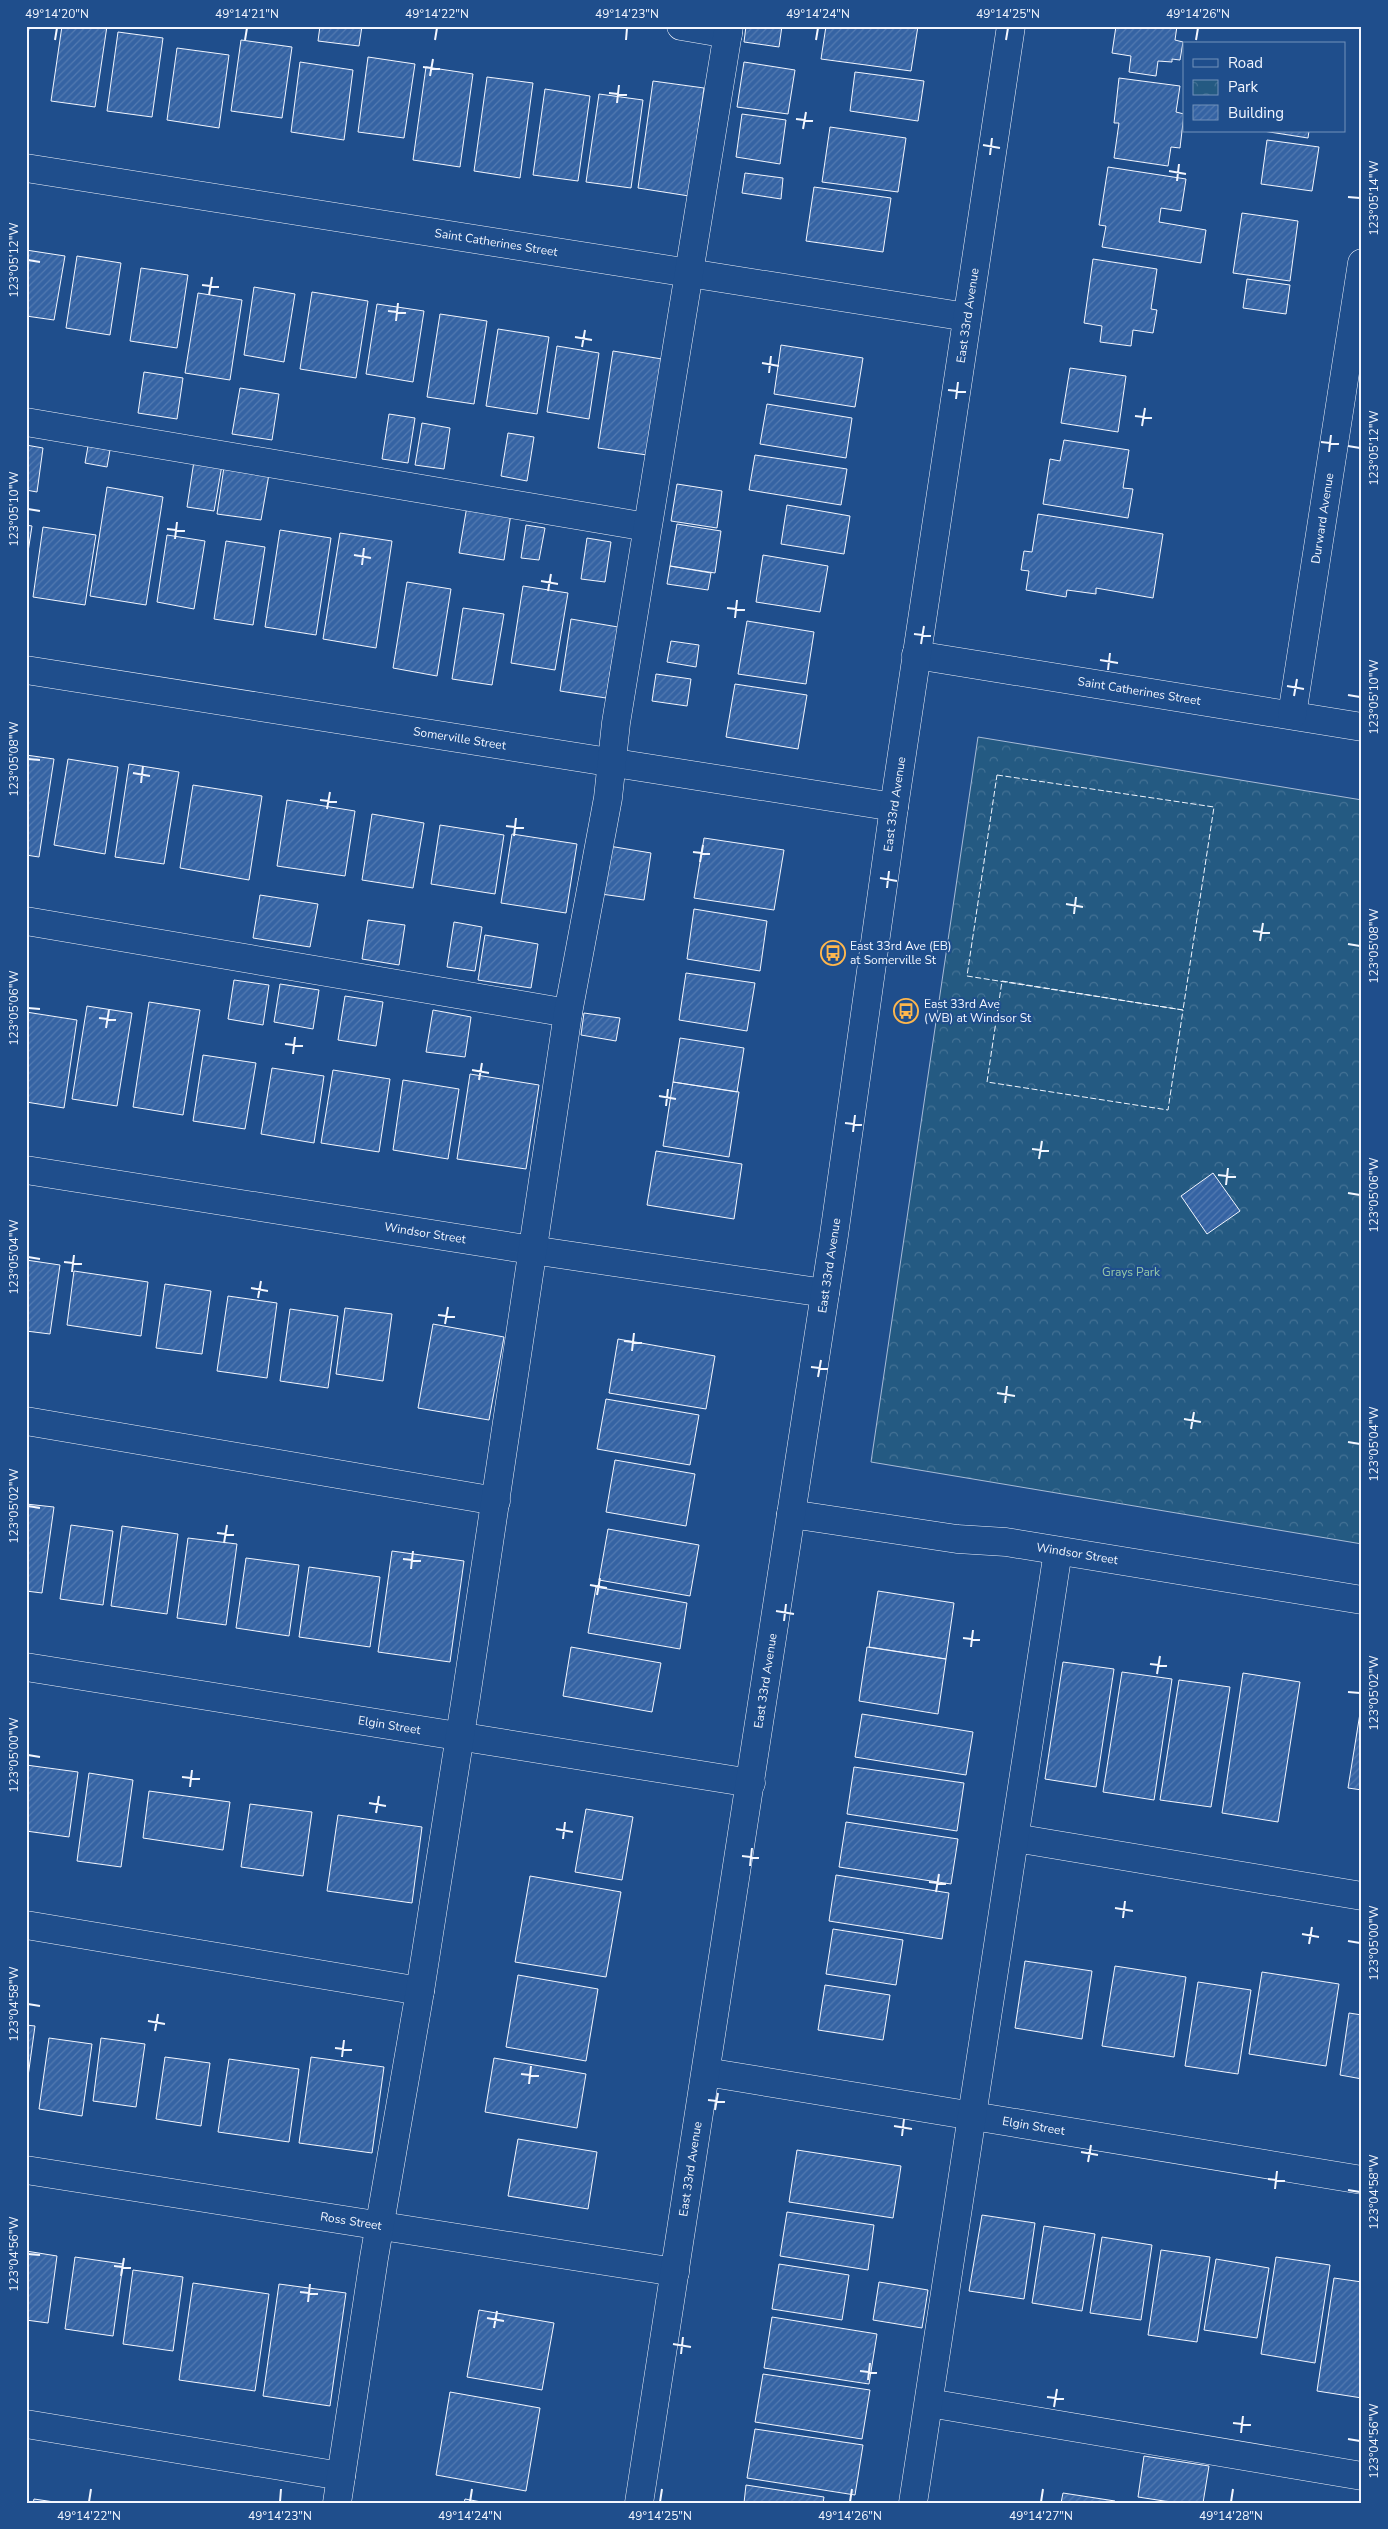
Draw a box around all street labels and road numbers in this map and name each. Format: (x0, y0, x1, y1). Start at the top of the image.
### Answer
street label: Saint Catherines Street (433, 225, 560, 260)
street label: East 33rd Avenue (953, 267, 983, 364)
street label: Durward Avenue (1308, 472, 1337, 565)
street label: Saint Catherines Street (1076, 673, 1203, 709)
street label: Somerville Street (412, 723, 508, 754)
street label: East 33rd Avenue (880, 756, 909, 853)
street label: East 33rd Avenue (814, 1217, 844, 1314)
street label: Windsor Street (383, 1219, 468, 1248)
street label: Windsor Street (1035, 1539, 1120, 1568)
street label: East 33rd Avenue (750, 1632, 781, 1729)
street label: Elgin Street (357, 1712, 423, 1738)
street label: Elgin Street (1001, 2113, 1067, 2139)
street label: East 33rd Avenue (675, 2120, 706, 2218)
street label: Ross Street (319, 2208, 384, 2234)

